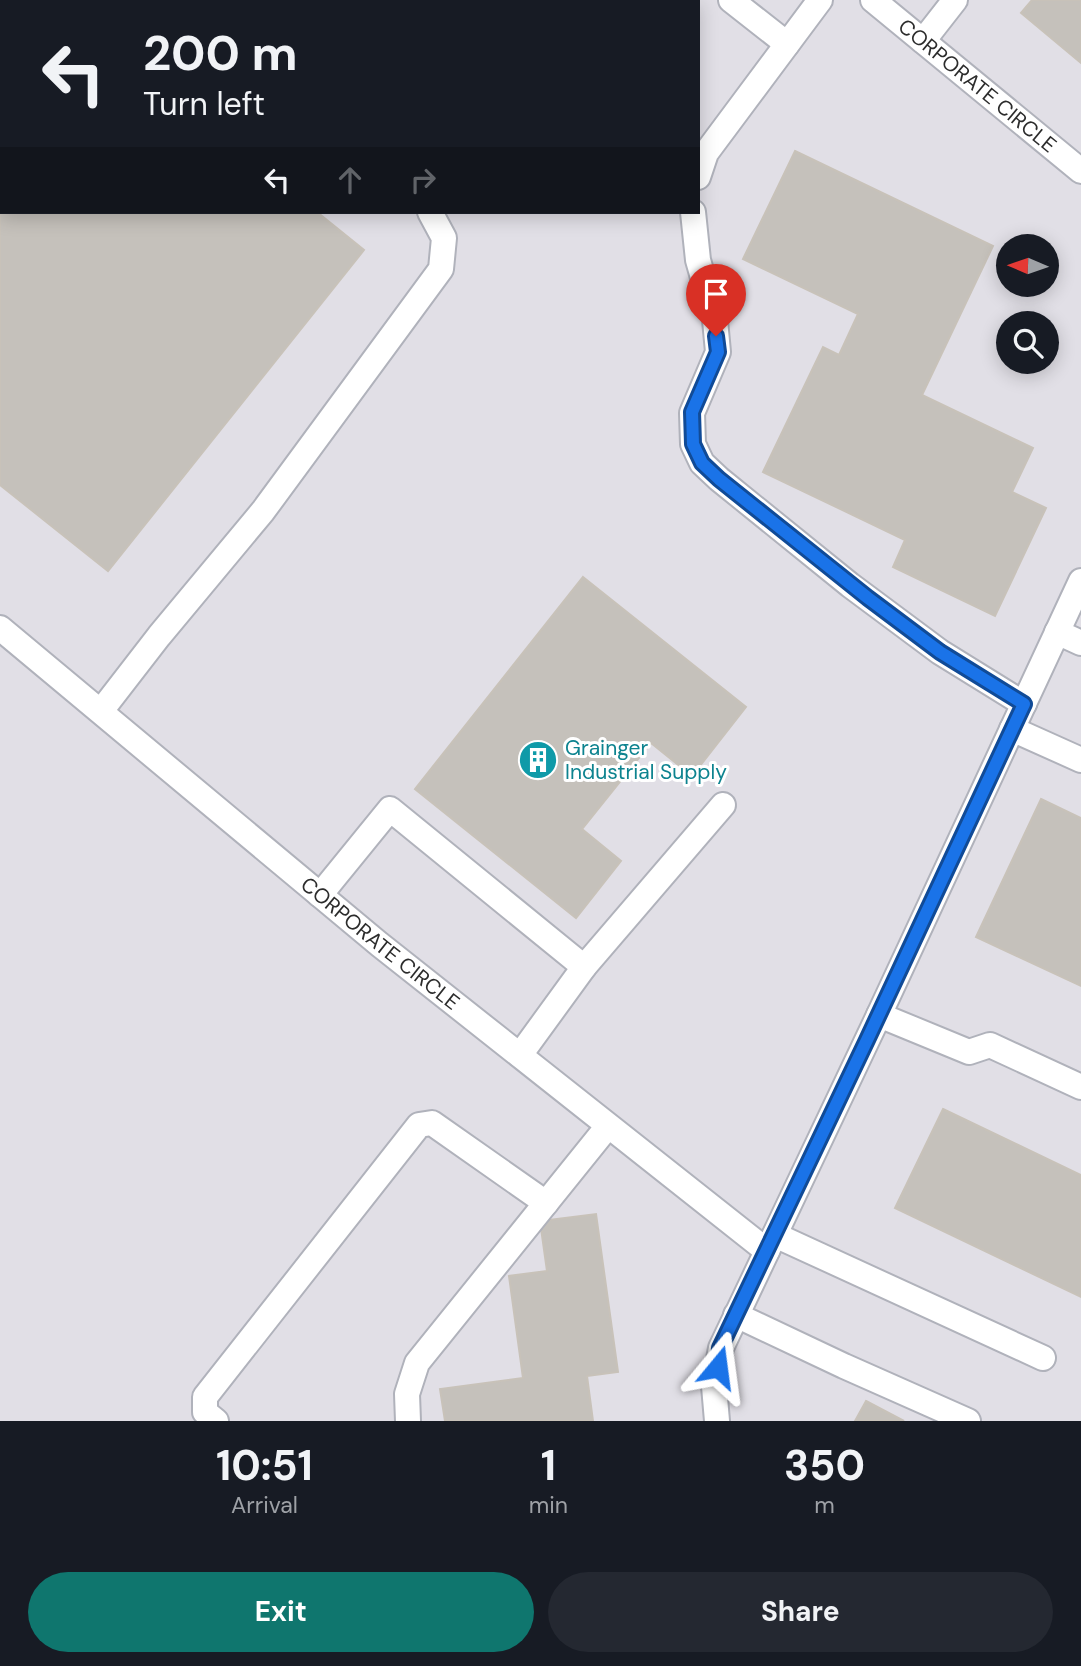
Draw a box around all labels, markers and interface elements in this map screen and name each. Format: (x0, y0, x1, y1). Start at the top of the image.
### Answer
street label: CORPORATE CIRCLE (892, 12, 1062, 159)
text: 200 m (143, 21, 298, 85)
icon: left (28, 28, 119, 119)
text: Turn left (143, 83, 265, 125)
icon: left (258, 161, 296, 199)
icon: ahead (331, 161, 369, 199)
icon: right (404, 161, 442, 199)
north arrow (996, 234, 1059, 298)
map controls (996, 234, 1059, 374)
pin (686, 264, 746, 336)
icon: arrive (697, 275, 735, 313)
button: search (996, 311, 1059, 374)
place label: Grainger Industrial Supply (565, 734, 727, 786)
building icon: Grainger Industrial Supply (517, 739, 559, 781)
street label: CORPORATE CIRCLE (295, 871, 465, 1016)
position arrow (681, 1330, 755, 1404)
text: 10:51 (216, 1438, 313, 1493)
text: 1 (541, 1438, 556, 1493)
text: 350 (784, 1438, 865, 1493)
text: Arrival (231, 1490, 298, 1520)
text: min (529, 1490, 568, 1520)
text: m (814, 1490, 835, 1520)
button: Exit (28, 1572, 534, 1652)
button: Share (548, 1572, 1053, 1652)

